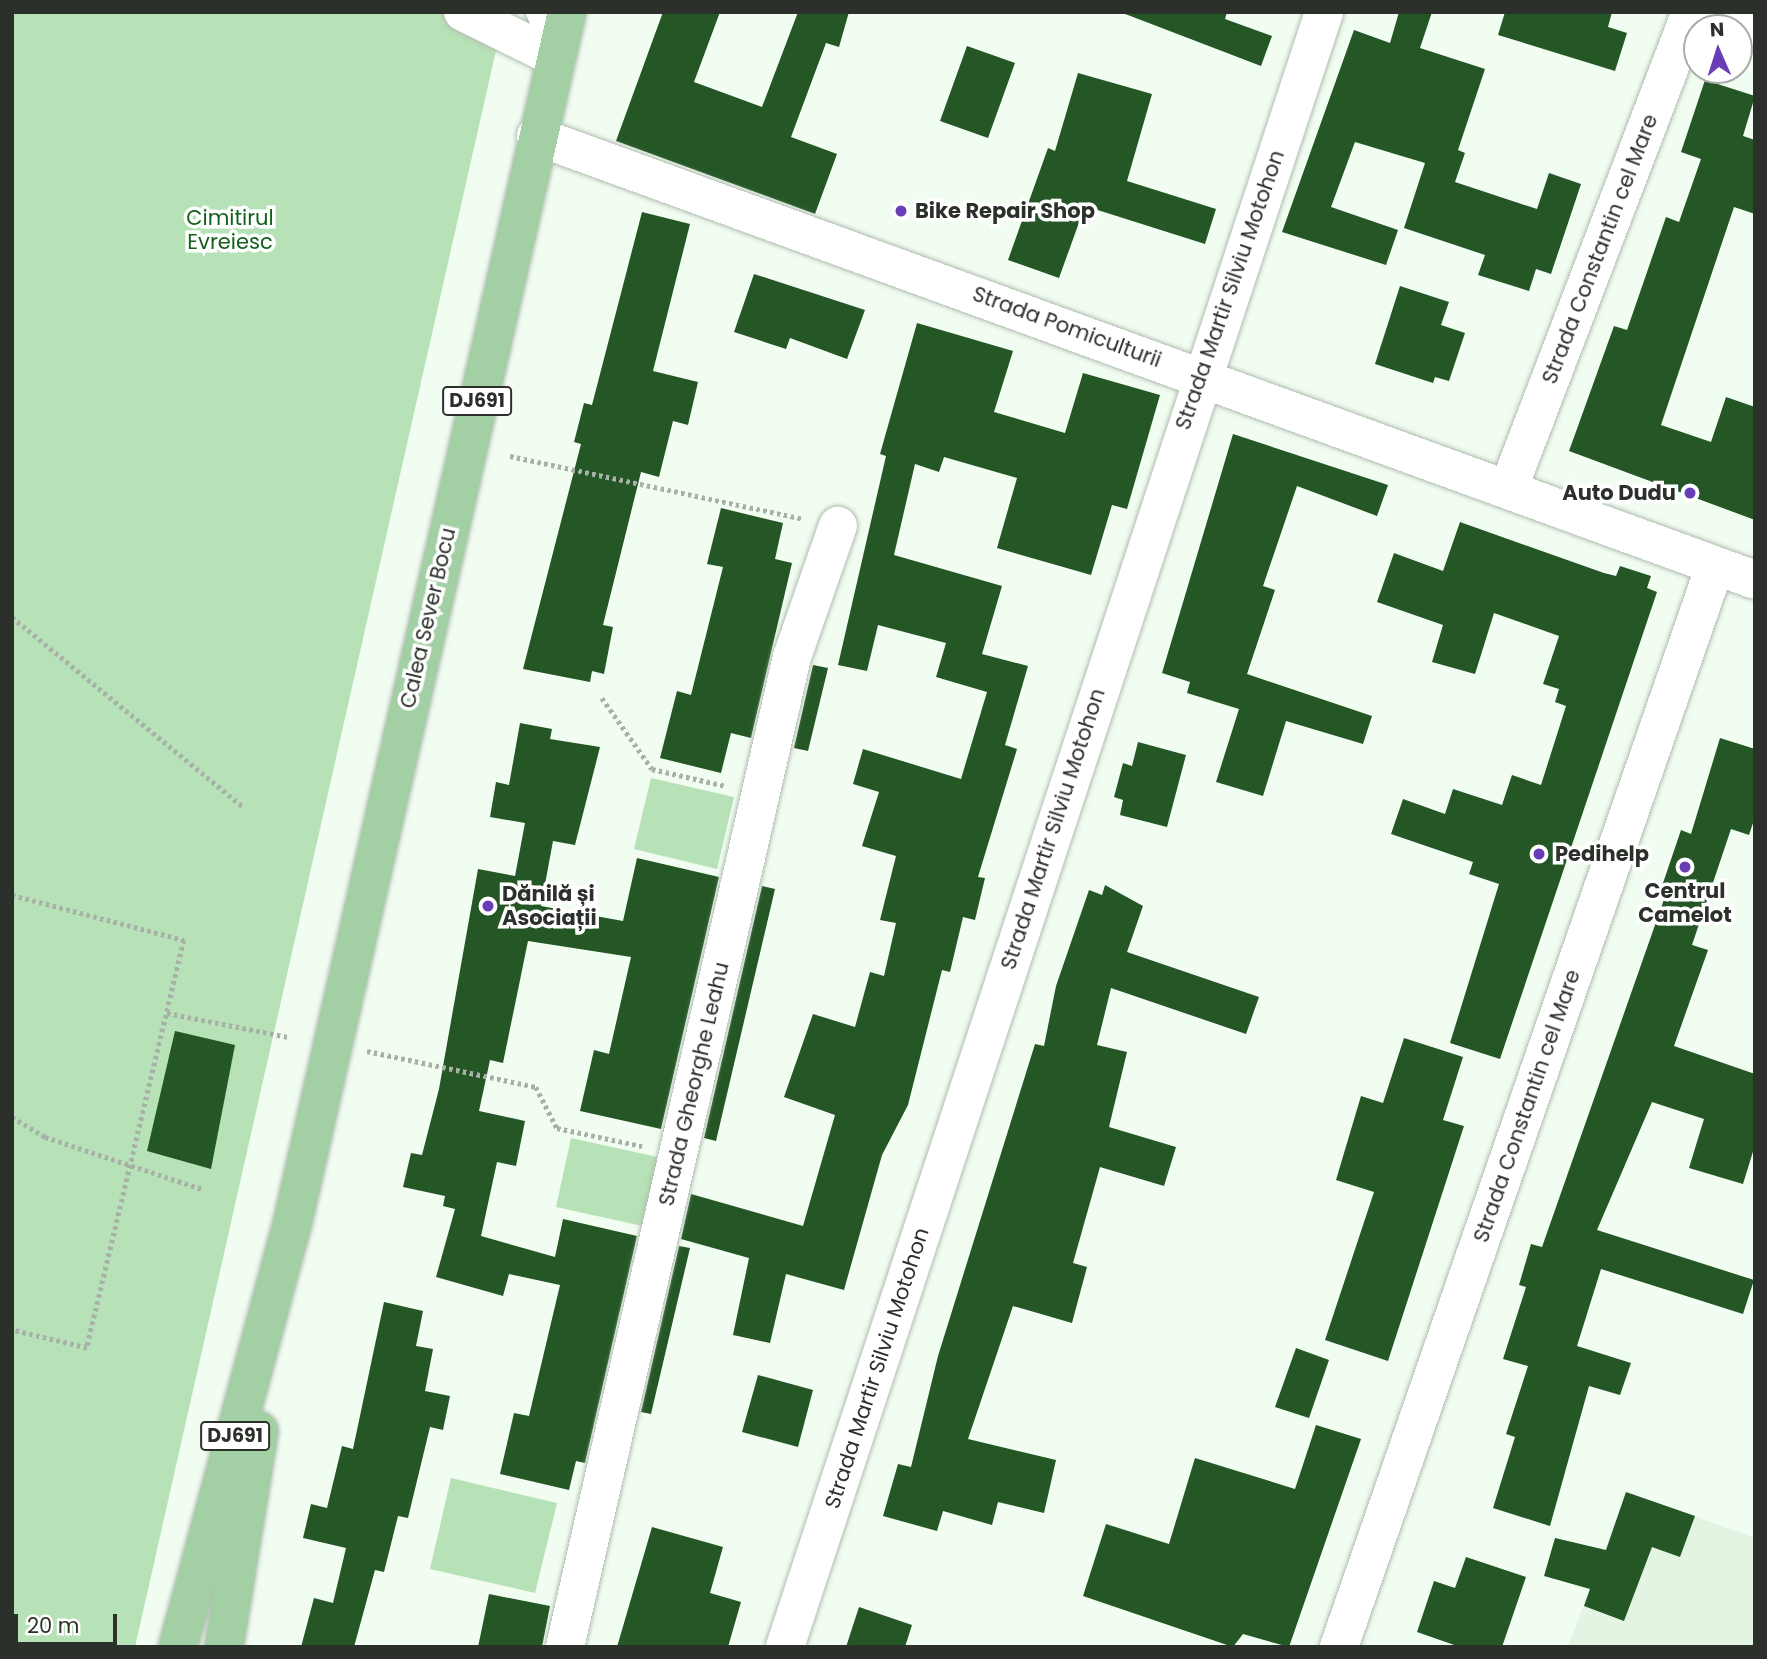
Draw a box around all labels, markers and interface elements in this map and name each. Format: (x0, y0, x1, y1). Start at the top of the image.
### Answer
north arrow (1683, 14, 1753, 84)
text: N (1709, 16, 1725, 43)
street label: Strada Constantin cel Mare (1537, 111, 1663, 387)
street label: Strada Martir Silviu Motohon (1170, 147, 1290, 433)
place label: Bike Repair Shop (915, 198, 1095, 224)
marker: Bike Repair Shop (893, 203, 909, 219)
park label: Cimitirul Evreiesc (186, 205, 274, 255)
street label: Strada Pomiculturii (969, 281, 1165, 373)
road number: DJ691 (442, 386, 512, 416)
place label: Auto Dudu (1562, 480, 1676, 506)
marker: Auto Dudu (1682, 485, 1698, 501)
street label: Calea Sever Bocu (395, 525, 461, 711)
street label: Strada Martir Silviu Motohon (996, 685, 1110, 973)
place label: Pedihelp (1555, 841, 1649, 867)
marker: Pedihelp (1529, 844, 1549, 864)
marker: Centrul Camelot (1677, 859, 1693, 875)
place label: Centrul Camelot (1638, 878, 1732, 928)
place label: Dănilă și Asociații (502, 881, 597, 931)
marker: Dănilă și Asociații (480, 898, 496, 914)
street label: Strada Gheorghe Leahu (654, 960, 734, 1208)
street label: Strada Constantin cel Mare (1468, 966, 1586, 1246)
street label: Strada Martir Silviu Motohon (820, 1224, 934, 1512)
road number: DJ691 (200, 1420, 270, 1452)
scale bar (18, 1600, 121, 1644)
text: 20 m (27, 1611, 80, 1640)

